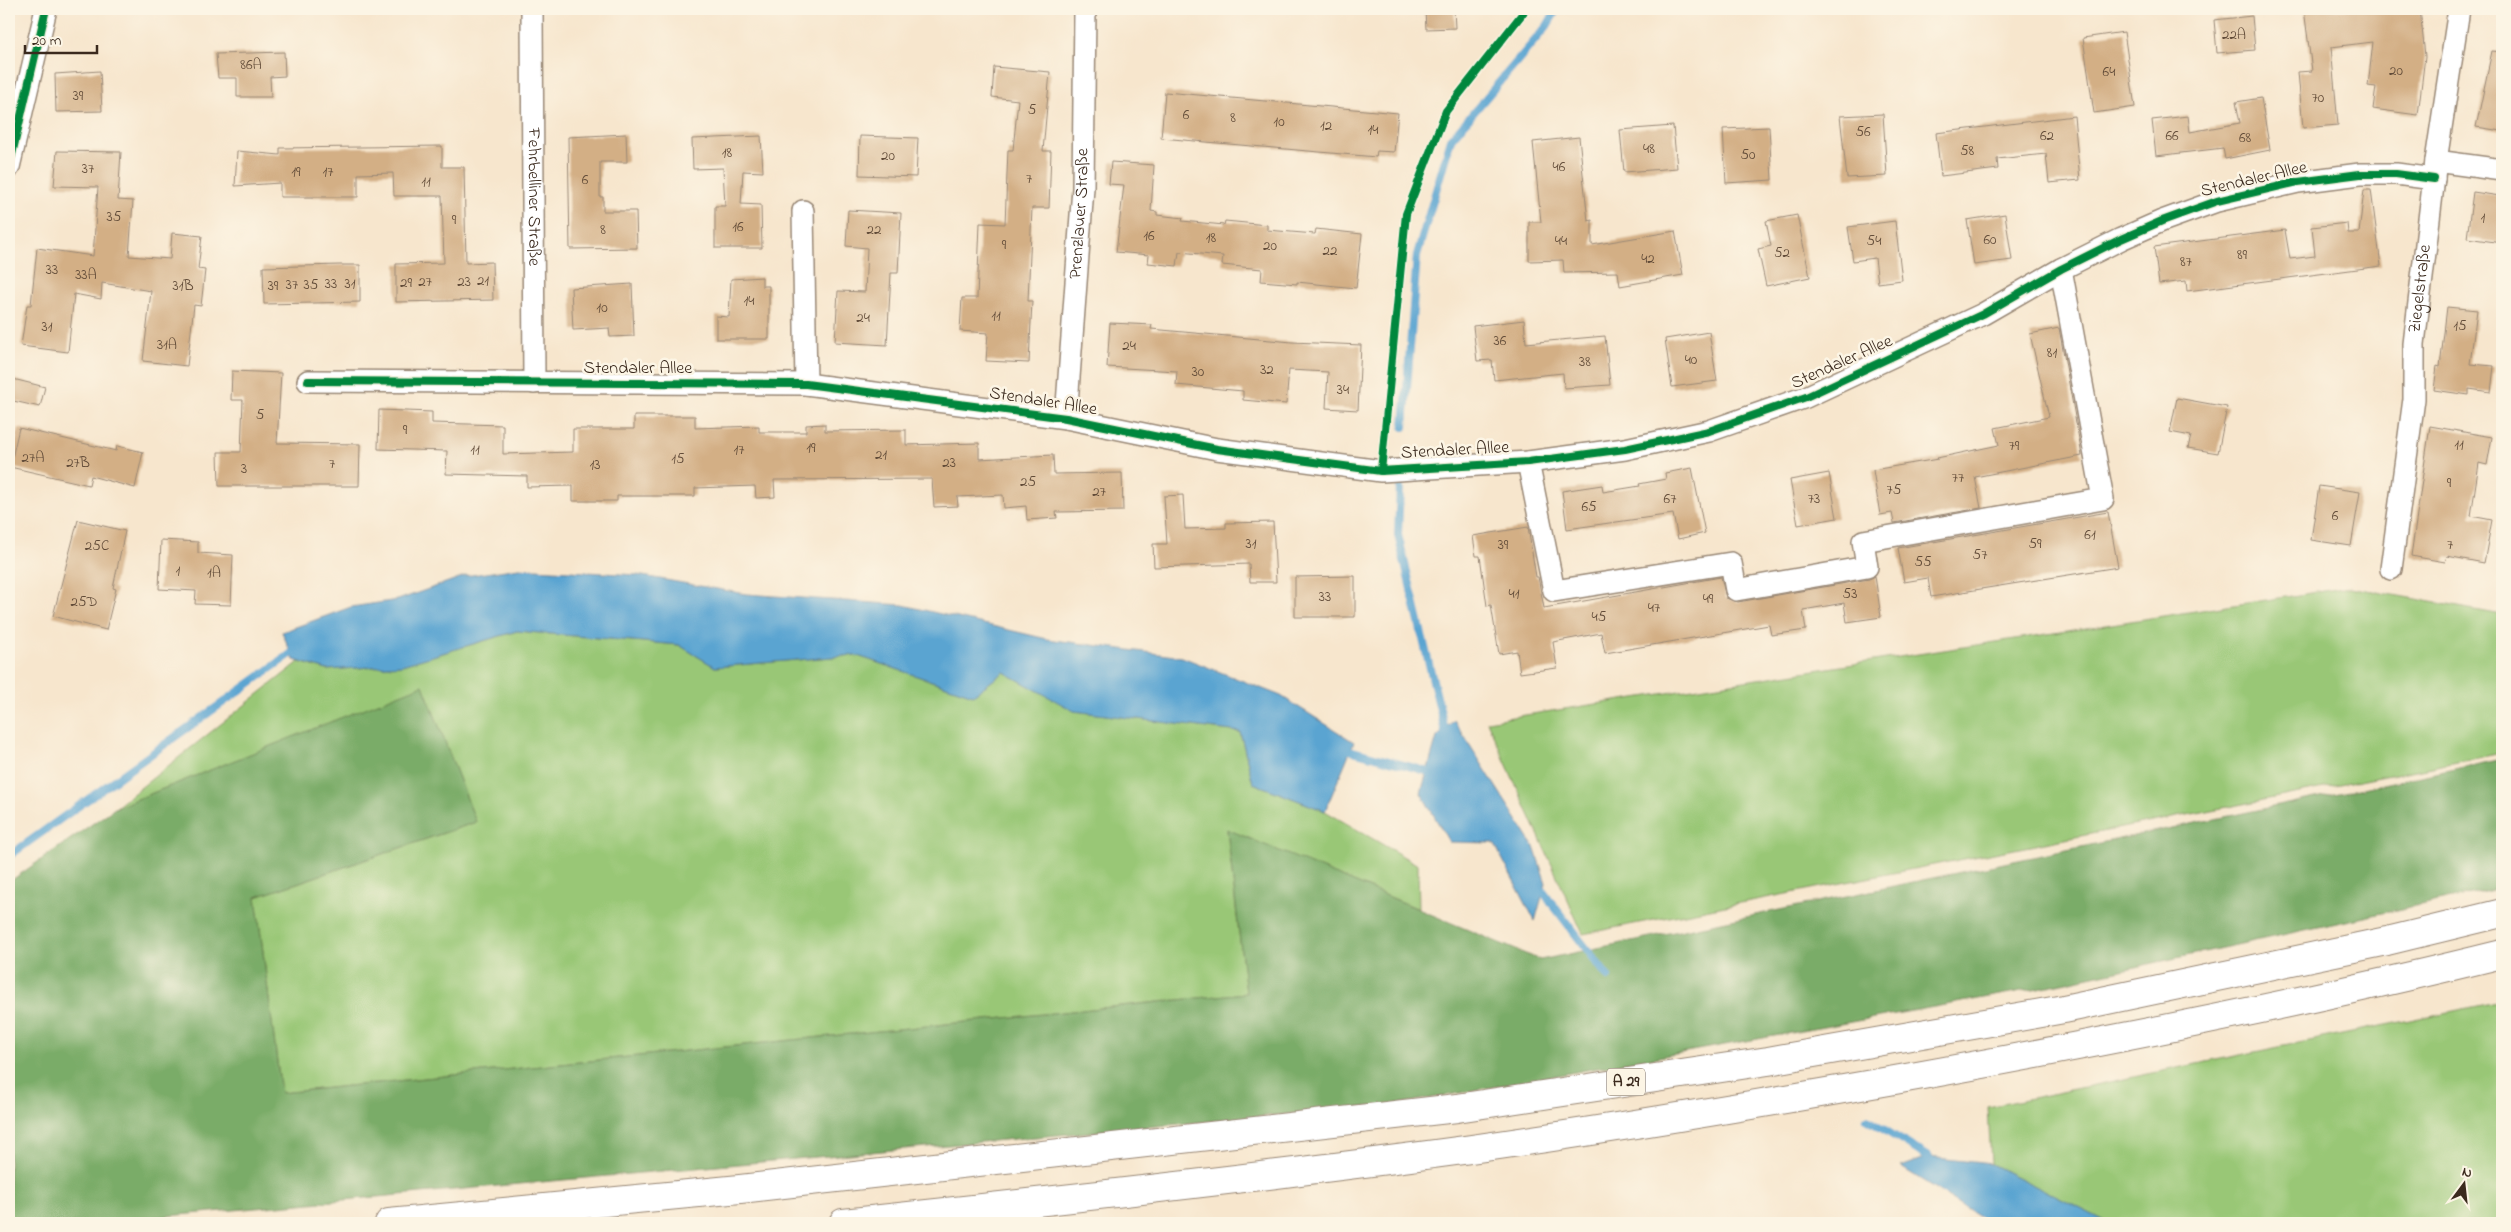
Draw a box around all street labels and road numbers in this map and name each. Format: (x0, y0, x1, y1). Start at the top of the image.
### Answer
street label: Fehrbelliner Straße (520, 127, 546, 267)
street label: Prenzlauer Straße (1063, 147, 1096, 280)
street label: Stendaler Allee (2198, 155, 2311, 205)
street label: Ziegelstraße (2402, 242, 2439, 335)
street label: Stendaler Allee (1787, 329, 1898, 397)
street label: Stendaler Allee (584, 356, 693, 382)
street label: Stendaler Allee (987, 381, 1100, 423)
street label: Stendaler Allee (1400, 435, 1511, 467)
road number: A 29 (1607, 1068, 1645, 1096)

